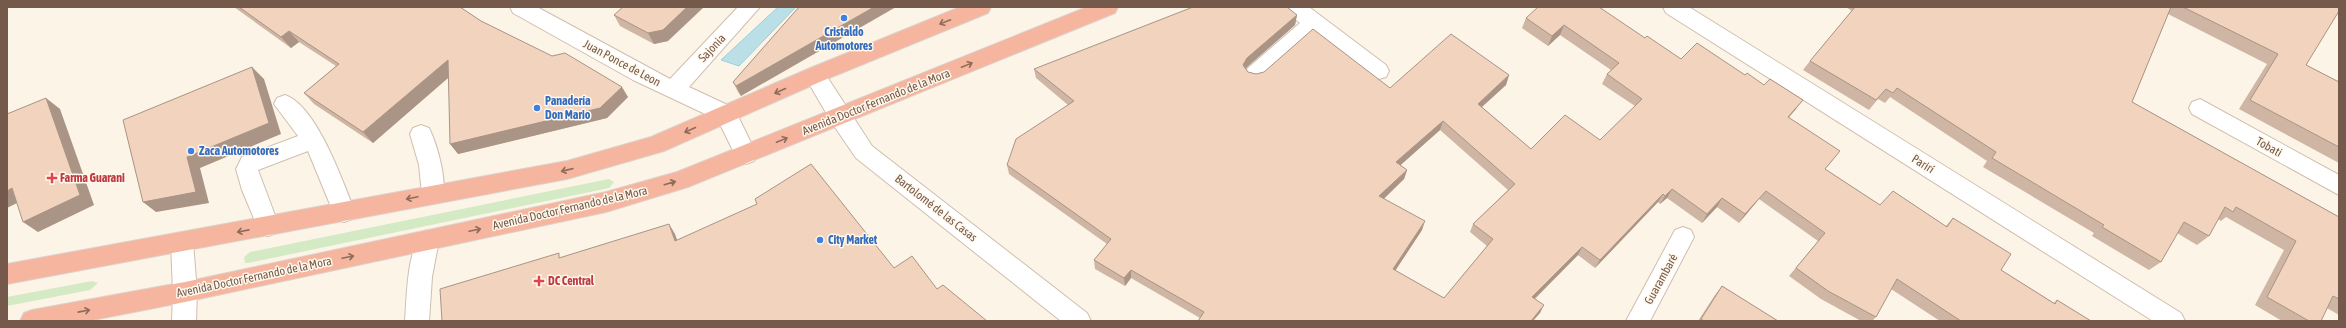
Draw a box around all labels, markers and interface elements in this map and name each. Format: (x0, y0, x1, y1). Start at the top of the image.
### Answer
marker: Cristaldo Automotores (839, 13, 849, 23)
one-way arrow (940, 18, 952, 26)
place label: Cristaldo Automotores (814, 25, 873, 53)
street label: Sajonia (696, 31, 728, 65)
street label: Juan Ponce de Leon (581, 37, 663, 89)
one-way arrow (960, 61, 972, 68)
street label: Avenida Doctor Fernando de la Mora (800, 66, 952, 138)
one-way arrow (774, 88, 786, 95)
place label: Panadería Don Mario (545, 94, 591, 122)
marker: Panadería Don Mario (532, 103, 542, 113)
one-way arrow (685, 127, 697, 134)
street label: Tobati (2253, 134, 2285, 160)
one-way arrow (775, 136, 787, 144)
place label: Zaca Automotores (199, 144, 280, 158)
marker: Zaca Automotores (186, 146, 196, 156)
street label: Parirí (1909, 152, 1937, 176)
one-way arrow (561, 166, 574, 174)
place label: Farma Guarani (60, 171, 125, 185)
street label: Bartolomé de las Casas (892, 172, 980, 244)
marker: Farma Guarani (47, 173, 57, 183)
one-way arrow (663, 179, 676, 186)
street label: Avenida Doctor Fernando de la Mora (491, 183, 649, 233)
one-way arrow (405, 195, 418, 203)
one-way arrow (468, 225, 481, 233)
one-way arrow (237, 227, 250, 235)
place label: City Market (828, 233, 878, 247)
marker: City Market (815, 235, 825, 245)
street label: Guarambaré (1641, 251, 1681, 307)
one-way arrow (341, 253, 354, 261)
street label: Avenida Doctor Fernando de la Mora (175, 254, 333, 300)
place label: DC Central (548, 274, 595, 288)
marker: DC Central (533, 275, 545, 287)
one-way arrow (77, 307, 90, 315)

